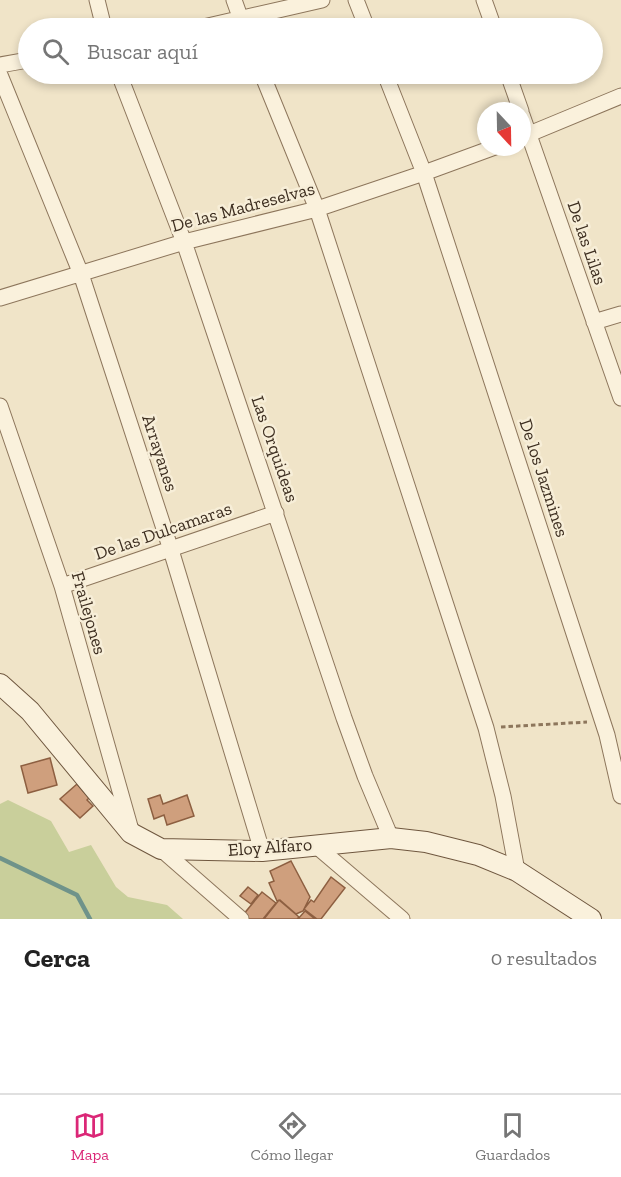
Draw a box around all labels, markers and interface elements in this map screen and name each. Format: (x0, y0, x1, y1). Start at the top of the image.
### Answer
search box (18, 18, 603, 84)
icon: search (39, 35, 72, 68)
text: Buscar aquí (87, 38, 198, 65)
north arrow (477, 102, 531, 156)
street label: De las Madreselvas (169, 177, 317, 237)
street label: De las Lilas (562, 198, 612, 288)
street label: Las Orquideas (247, 393, 303, 505)
street label: Arrayanes (137, 412, 183, 494)
street label: De los Jazmines (515, 416, 573, 540)
street label: De las Dulcamaras (92, 497, 235, 565)
street label: Frailejones (67, 569, 111, 657)
street label: Eloy Alfaro (227, 833, 313, 861)
text: Cerca (24, 942, 90, 974)
text: 0 resultados (491, 946, 597, 970)
tab: Mapa (71, 1109, 109, 1164)
tab: Cómo llegar (250, 1109, 334, 1164)
tab: Guardados (475, 1109, 550, 1164)

